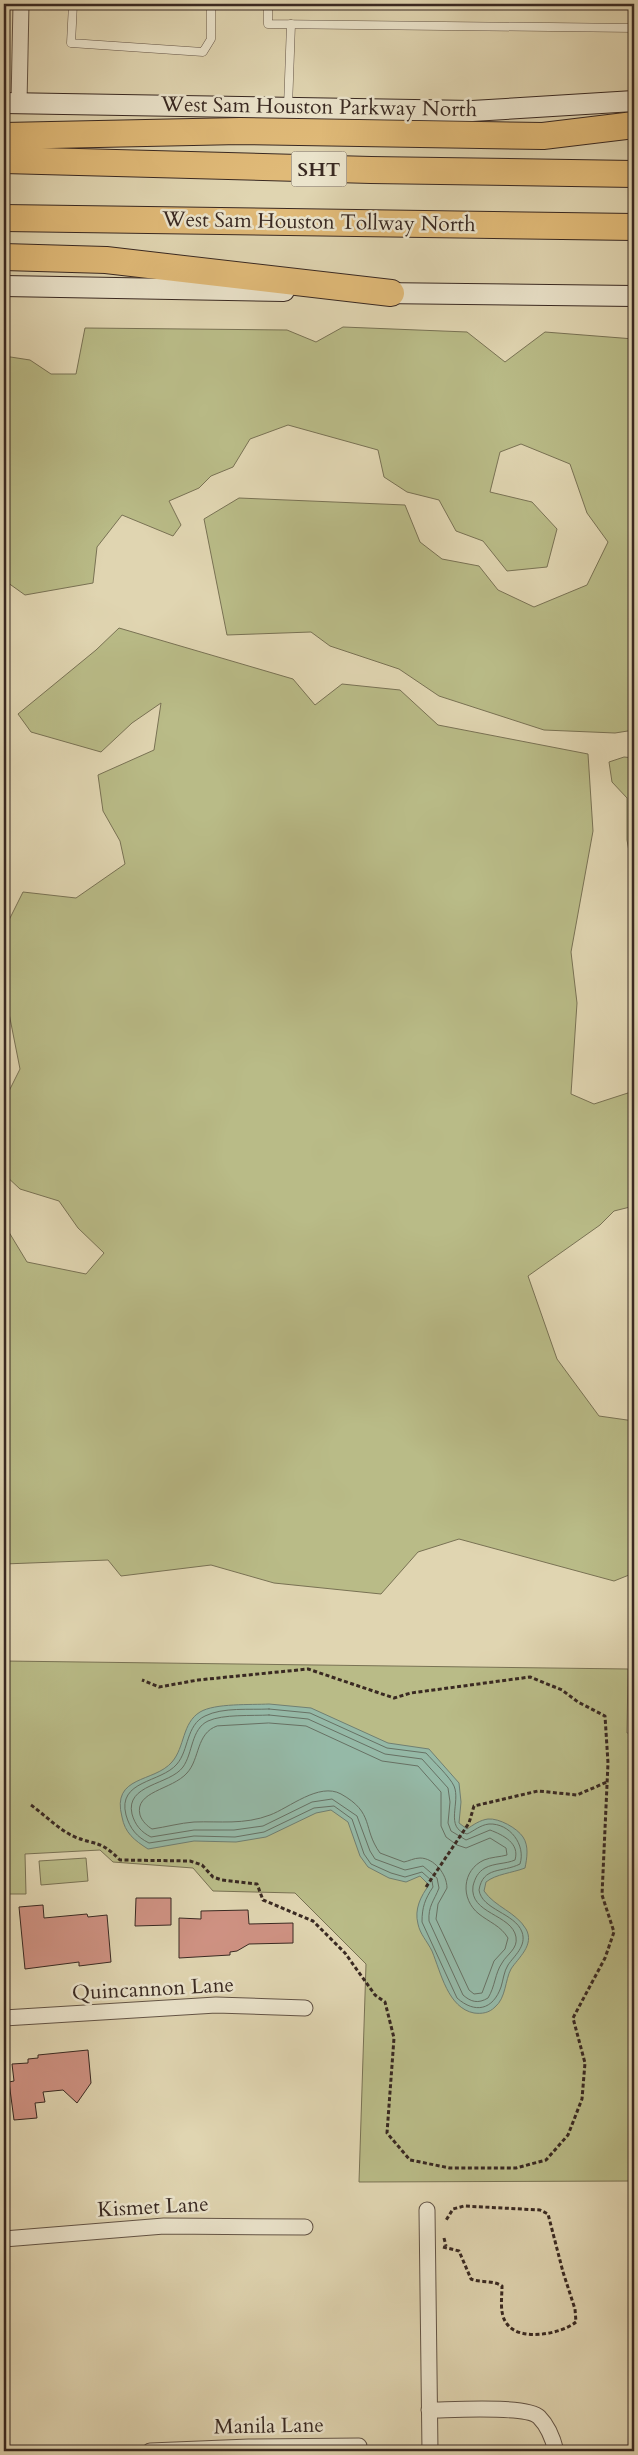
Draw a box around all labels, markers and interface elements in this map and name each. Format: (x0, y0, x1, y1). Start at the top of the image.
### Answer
street label: West Sam Houston Parkway North (160, 90, 478, 124)
road number: SHT (292, 152, 346, 186)
street label: West Sam Houston Tollway North (161, 205, 476, 239)
street label: Quincannon Lane (71, 1970, 235, 2008)
street label: Kismet Lane (97, 2190, 209, 2224)
street label: Manila Lane (214, 2411, 324, 2441)

